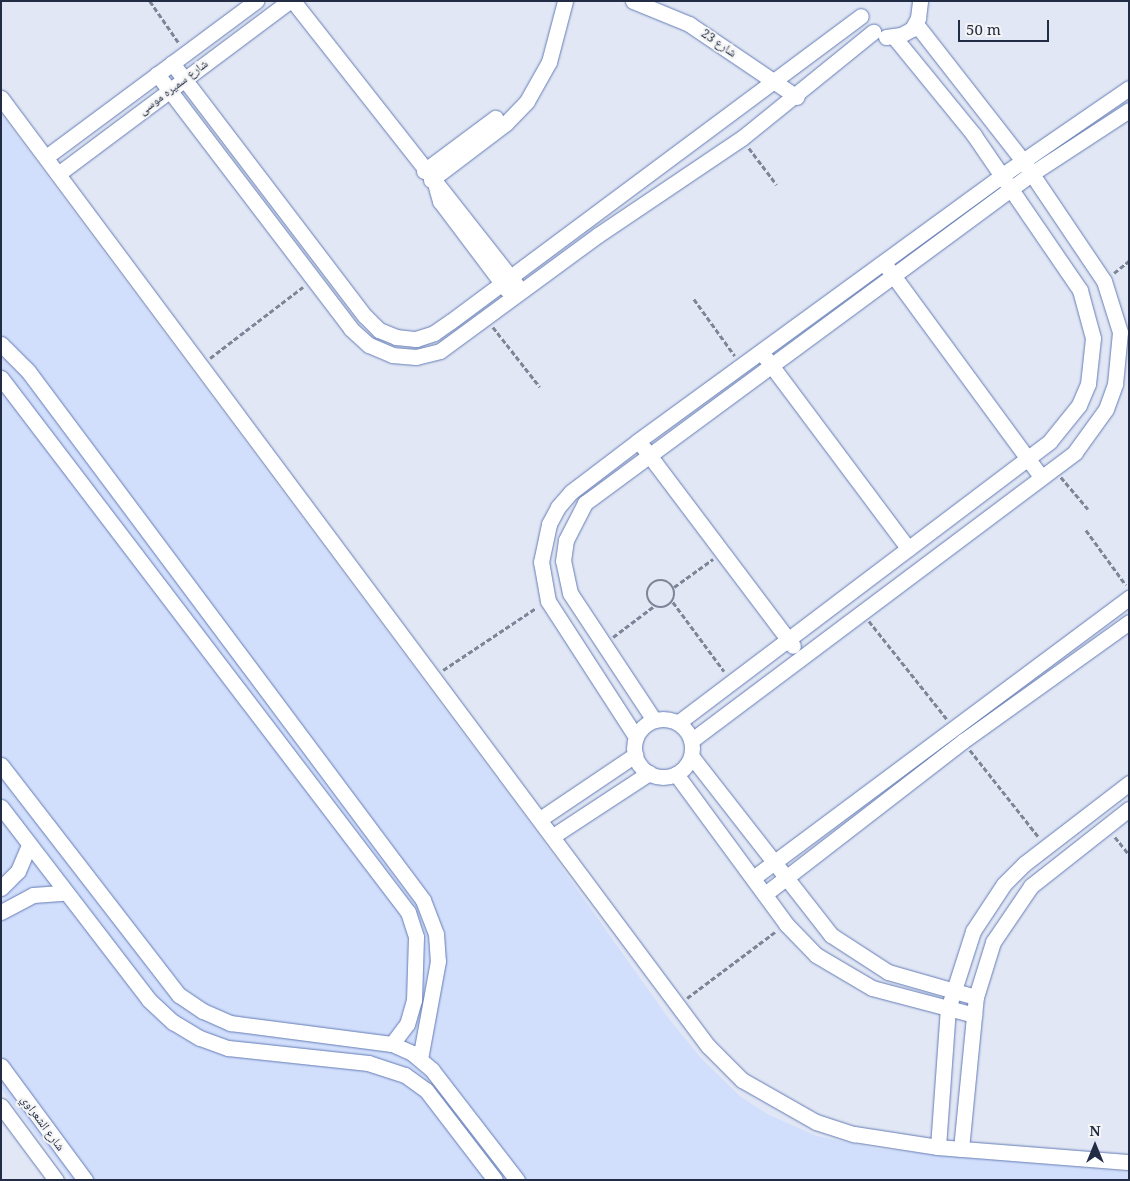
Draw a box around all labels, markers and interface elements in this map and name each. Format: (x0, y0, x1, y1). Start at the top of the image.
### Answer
scale bar (960, 10, 1051, 42)
text: 50 m (966, 19, 1001, 39)
street label: شارع 23 (699, 26, 739, 60)
street label: شارع سميره موسى (135, 56, 211, 118)
street label: شارع الشعراوي (18, 1092, 68, 1154)
north arrow (1070, 1121, 1120, 1171)
text: N (1089, 1121, 1101, 1140)

